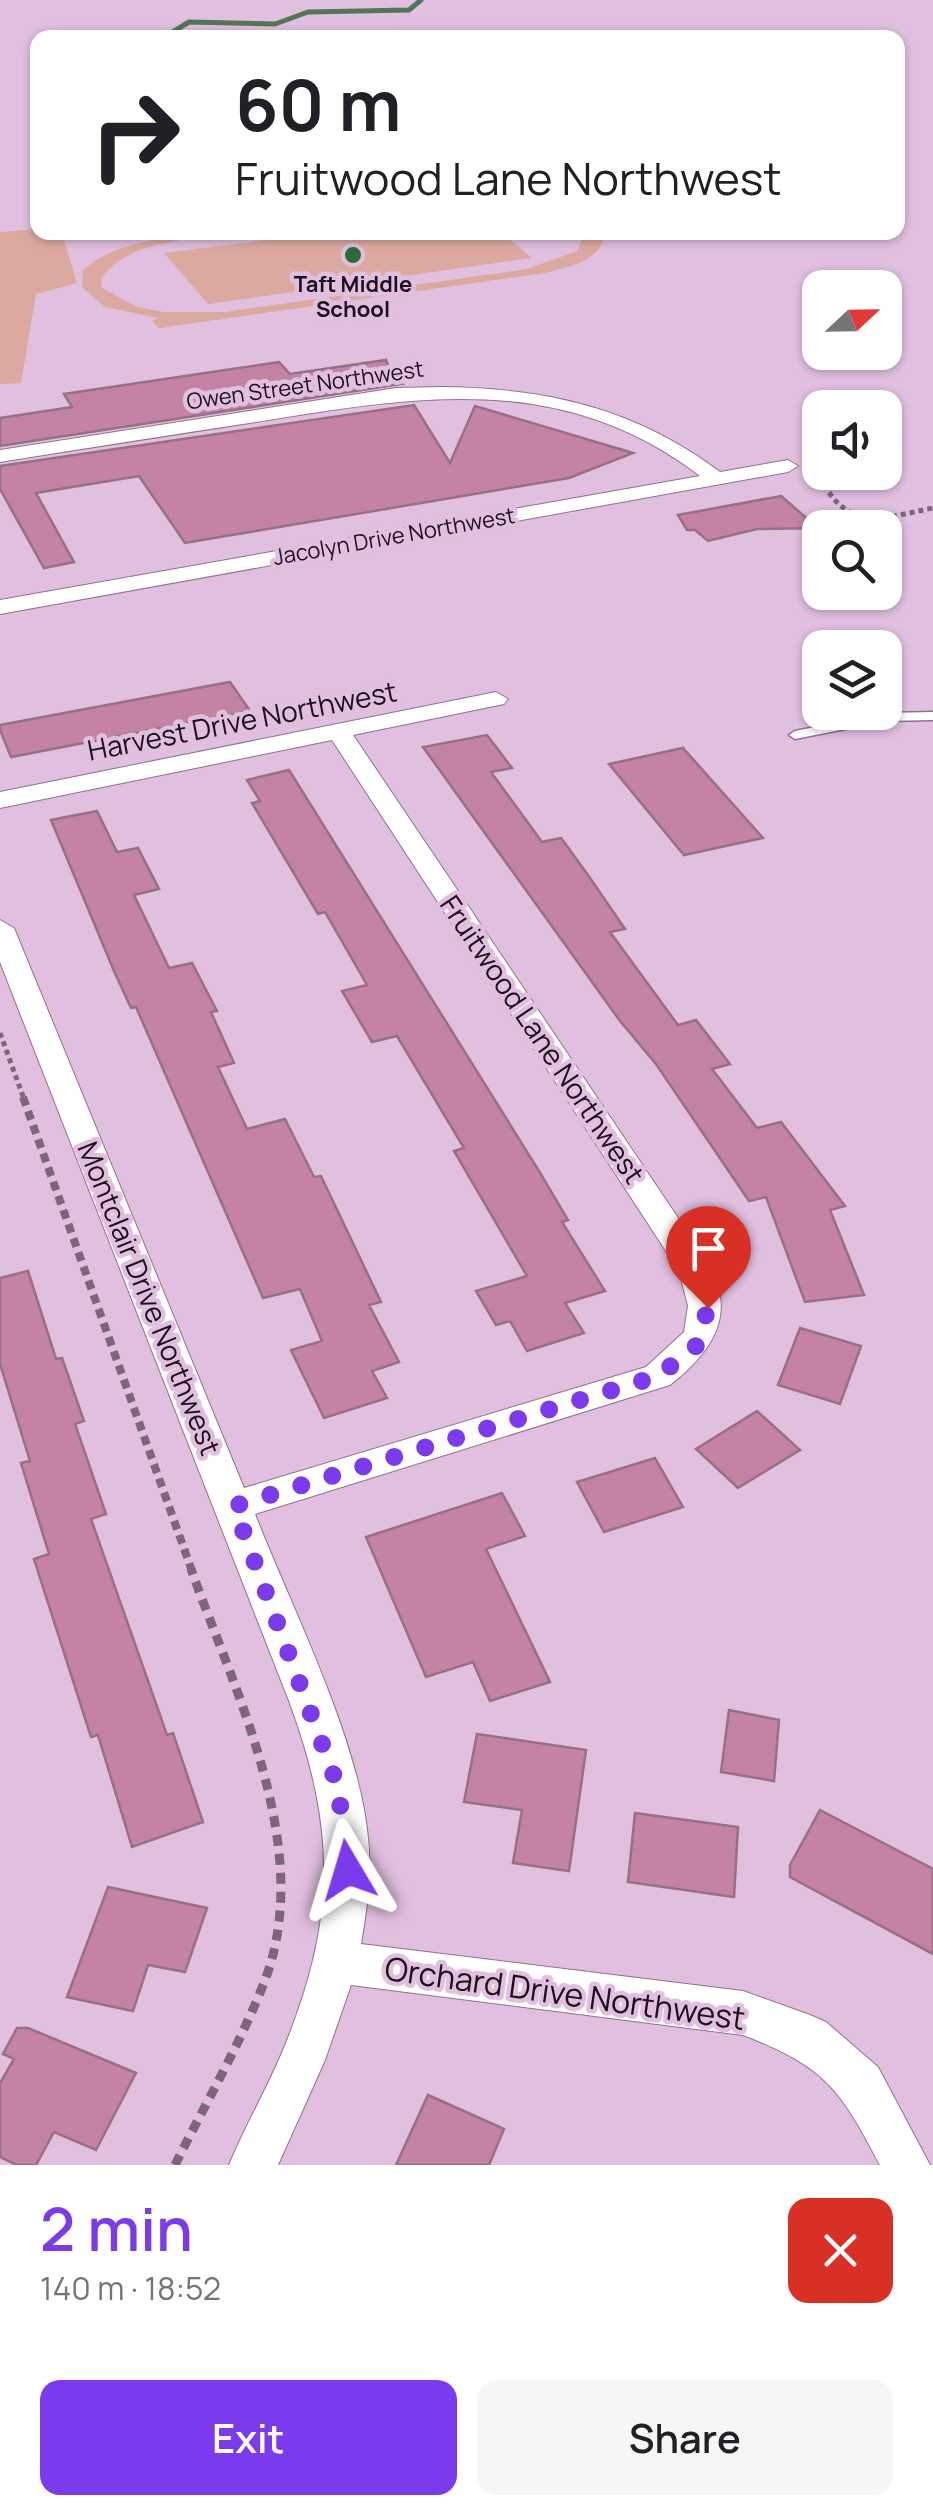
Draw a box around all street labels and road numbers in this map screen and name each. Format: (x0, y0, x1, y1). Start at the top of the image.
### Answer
street label: Owen Street Northwest (185, 353, 426, 416)
street label: Jacolyn Drive Northwest (271, 500, 517, 572)
street label: Harvest Drive Northwest (84, 671, 400, 769)
street label: Fruitwood Lane Northwest (432, 887, 654, 1191)
street label: Montclair Drive Northwest (70, 1136, 230, 1460)
street label: Orchard Drive Northwest (382, 1946, 748, 2040)

